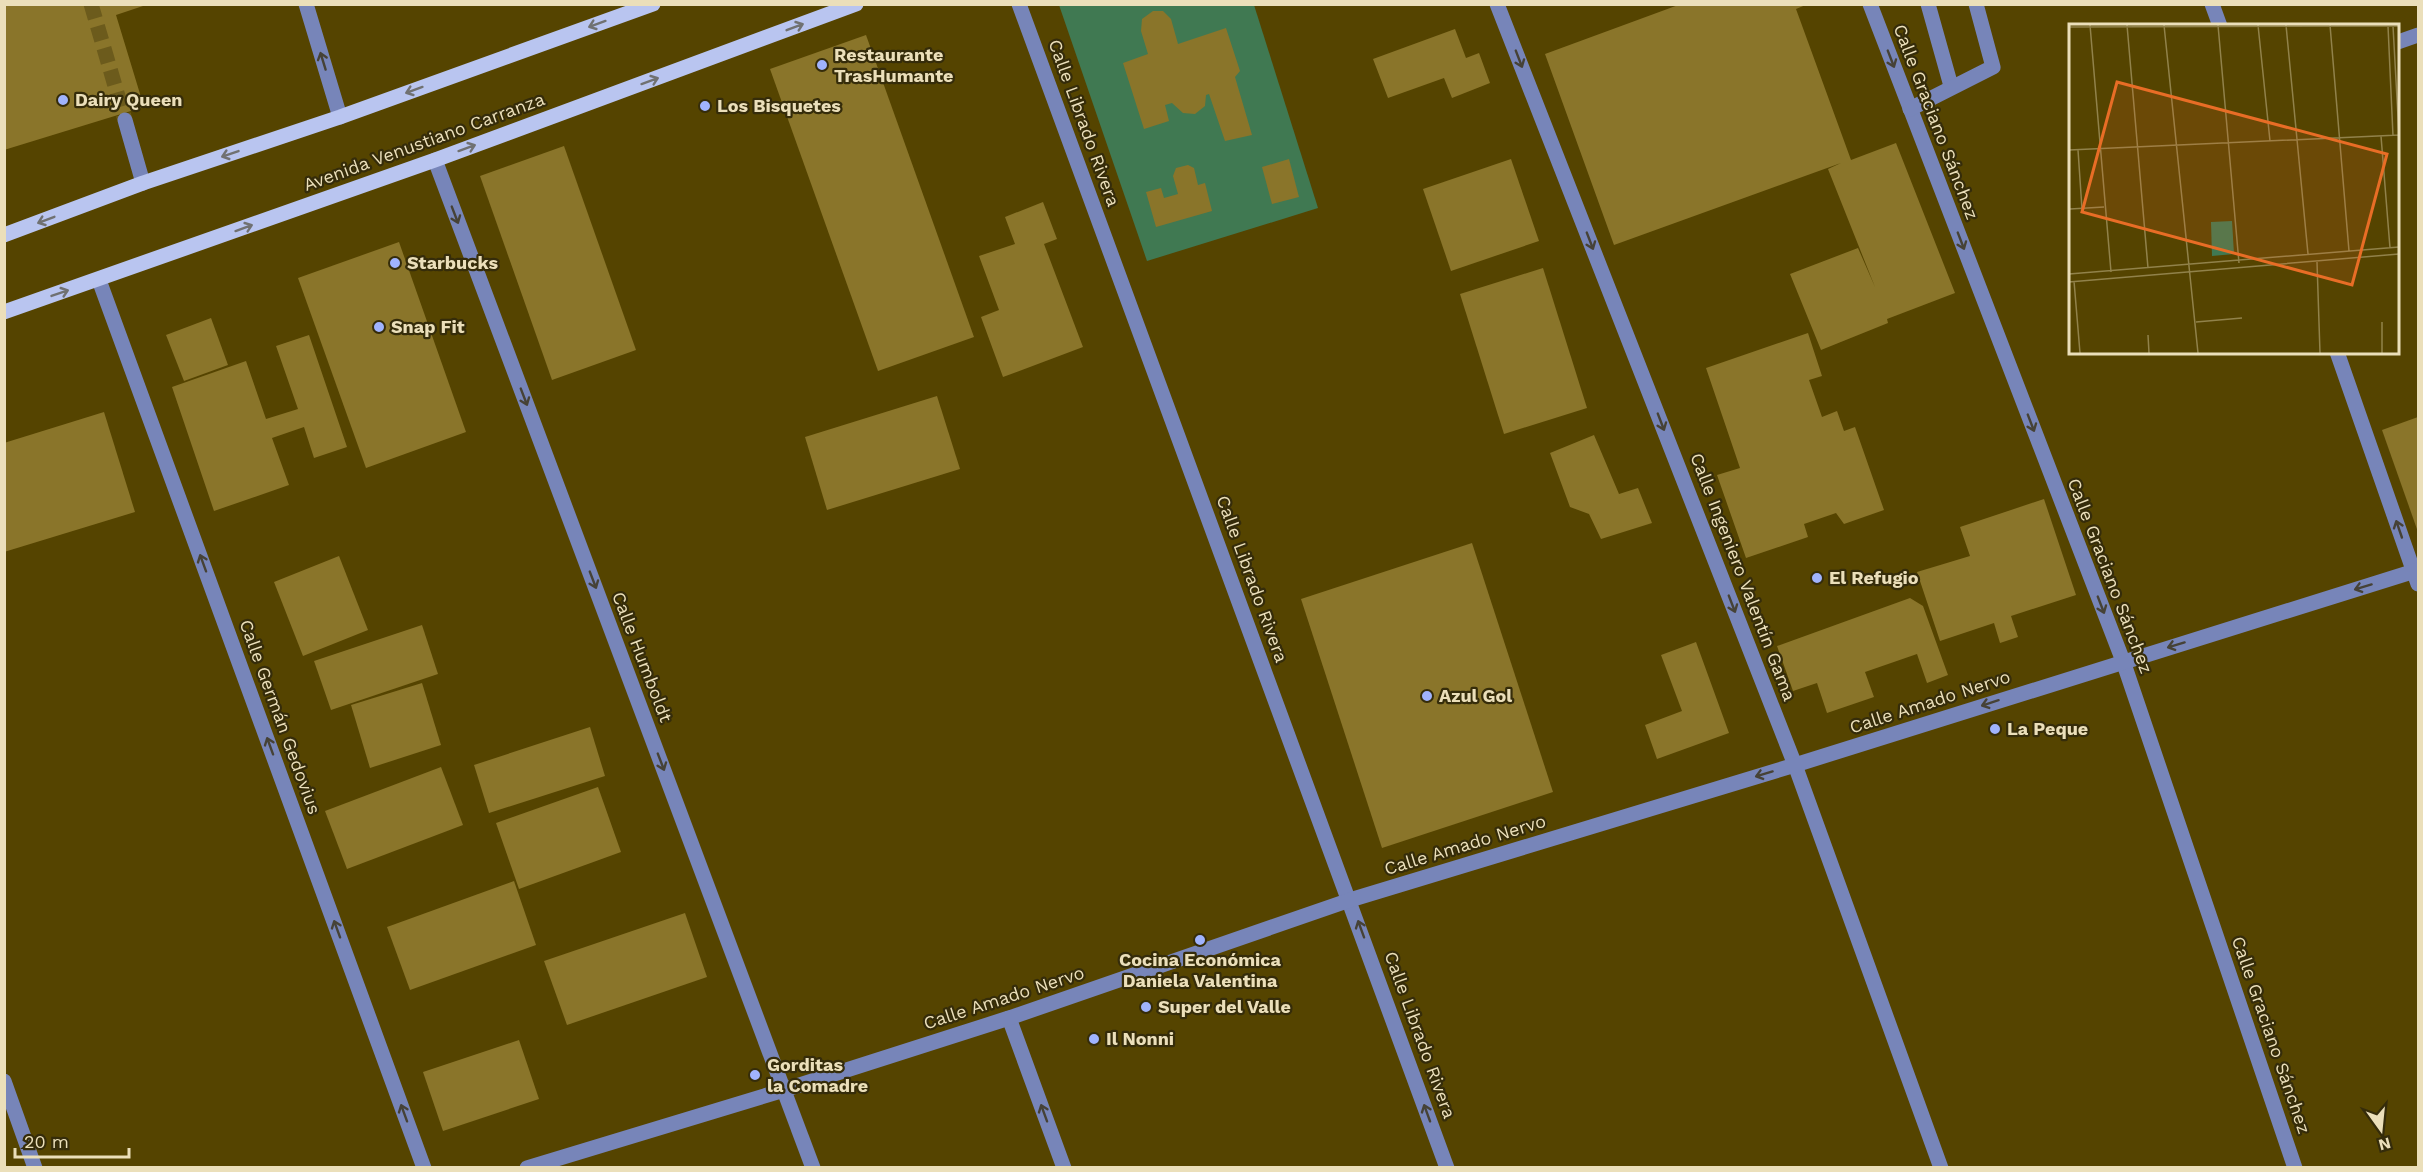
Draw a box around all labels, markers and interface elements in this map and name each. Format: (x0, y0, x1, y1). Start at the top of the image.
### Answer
one-way arrow (589, 20, 607, 31)
one-way arrow (785, 21, 804, 32)
street label: Calle Graciano Sánchez (1889, 21, 1983, 222)
inset map (2069, 24, 2399, 354)
street label: Calle Librado Rivera (1044, 36, 1124, 209)
place label: Restaurante TrasHumante (834, 44, 953, 86)
one-way arrow (1514, 49, 1525, 68)
one-way arrow (1886, 49, 1897, 68)
one-way arrow (317, 52, 328, 71)
marker: Restaurante TrasHumante (815, 58, 829, 72)
one-way arrow (640, 75, 659, 86)
one-way arrow (405, 86, 424, 97)
street label: Avenida Venustiano Carranza (300, 88, 547, 195)
place label: Dairy Queen (75, 89, 183, 110)
marker: Dairy Queen (56, 93, 70, 107)
place label: Los Bisquetes (717, 95, 841, 116)
marker: Los Bisquetes (698, 99, 712, 113)
one-way arrow (457, 142, 476, 153)
one-way arrow (221, 149, 240, 160)
one-way arrow (451, 205, 462, 224)
one-way arrow (37, 215, 56, 226)
one-way arrow (234, 222, 253, 233)
one-way arrow (1585, 231, 1596, 249)
one-way arrow (1956, 231, 1967, 250)
place label: Starbucks (407, 252, 499, 273)
marker: Starbucks (388, 256, 402, 270)
one-way arrow (50, 287, 69, 298)
place label: Snap Fit (391, 316, 465, 337)
marker: Snap Fit (372, 320, 386, 334)
one-way arrow (519, 388, 530, 406)
one-way arrow (1656, 412, 1667, 431)
one-way arrow (2026, 413, 2037, 432)
street label: Calle Ingeniero Valentín Gama (1686, 450, 1801, 704)
street label: Calle Graciano Sánchez (2063, 475, 2157, 676)
street label: Calle Librado Rivera (1212, 492, 1292, 665)
one-way arrow (2393, 520, 2404, 539)
one-way arrow (197, 554, 208, 573)
place label: El Refugio (1829, 567, 1919, 588)
one-way arrow (588, 570, 599, 589)
marker: El Refugio (1810, 571, 1824, 585)
one-way arrow (2354, 582, 2373, 593)
street label: Calle Humboldt (608, 589, 677, 725)
one-way arrow (1727, 594, 1738, 612)
one-way arrow (2097, 595, 2108, 614)
street label: Calle Germán Gedovius (235, 617, 326, 817)
one-way arrow (2167, 640, 2186, 651)
street label: Calle Amado Nervo (1847, 666, 2013, 737)
place label: Azul Gol (1439, 685, 1512, 706)
marker: Azul Gol (1420, 689, 1434, 703)
one-way arrow (1981, 699, 2000, 710)
place label: La Peque (2007, 718, 2088, 739)
marker: La Peque (1988, 722, 2002, 736)
one-way arrow (264, 737, 275, 756)
one-way arrow (657, 753, 668, 771)
one-way arrow (1755, 770, 1774, 781)
street label: Calle Amado Nervo (1382, 810, 1548, 879)
one-way arrow (1354, 920, 1365, 939)
one-way arrow (331, 921, 342, 939)
marker: Cocina Económica Daniela Valentina (1193, 933, 1207, 947)
street label: Calle Graciano Sánchez (2228, 933, 2315, 1136)
street label: Calle Librado Rivera (1380, 948, 1460, 1121)
place label: Cocina Económica Daniela Valentina (1119, 949, 1282, 991)
street label: Calle Amado Nervo (921, 962, 1087, 1033)
place label: Super del Valle (1158, 996, 1291, 1017)
marker: Super del Valle (1139, 1000, 1153, 1014)
place label: Il Nonni (1106, 1028, 1174, 1049)
marker: Il Nonni (1087, 1032, 1101, 1046)
place label: Gorditas la Comadre (767, 1054, 868, 1096)
marker: Gorditas la Comadre (748, 1068, 762, 1082)
north arrow (2351, 1100, 2411, 1160)
one-way arrow (398, 1104, 409, 1122)
one-way arrow (1038, 1104, 1049, 1122)
one-way arrow (1421, 1104, 1432, 1122)
scale bar (15, 1121, 129, 1159)
text: 20 m (24, 1131, 69, 1152)
text: N (2377, 1133, 2393, 1155)

